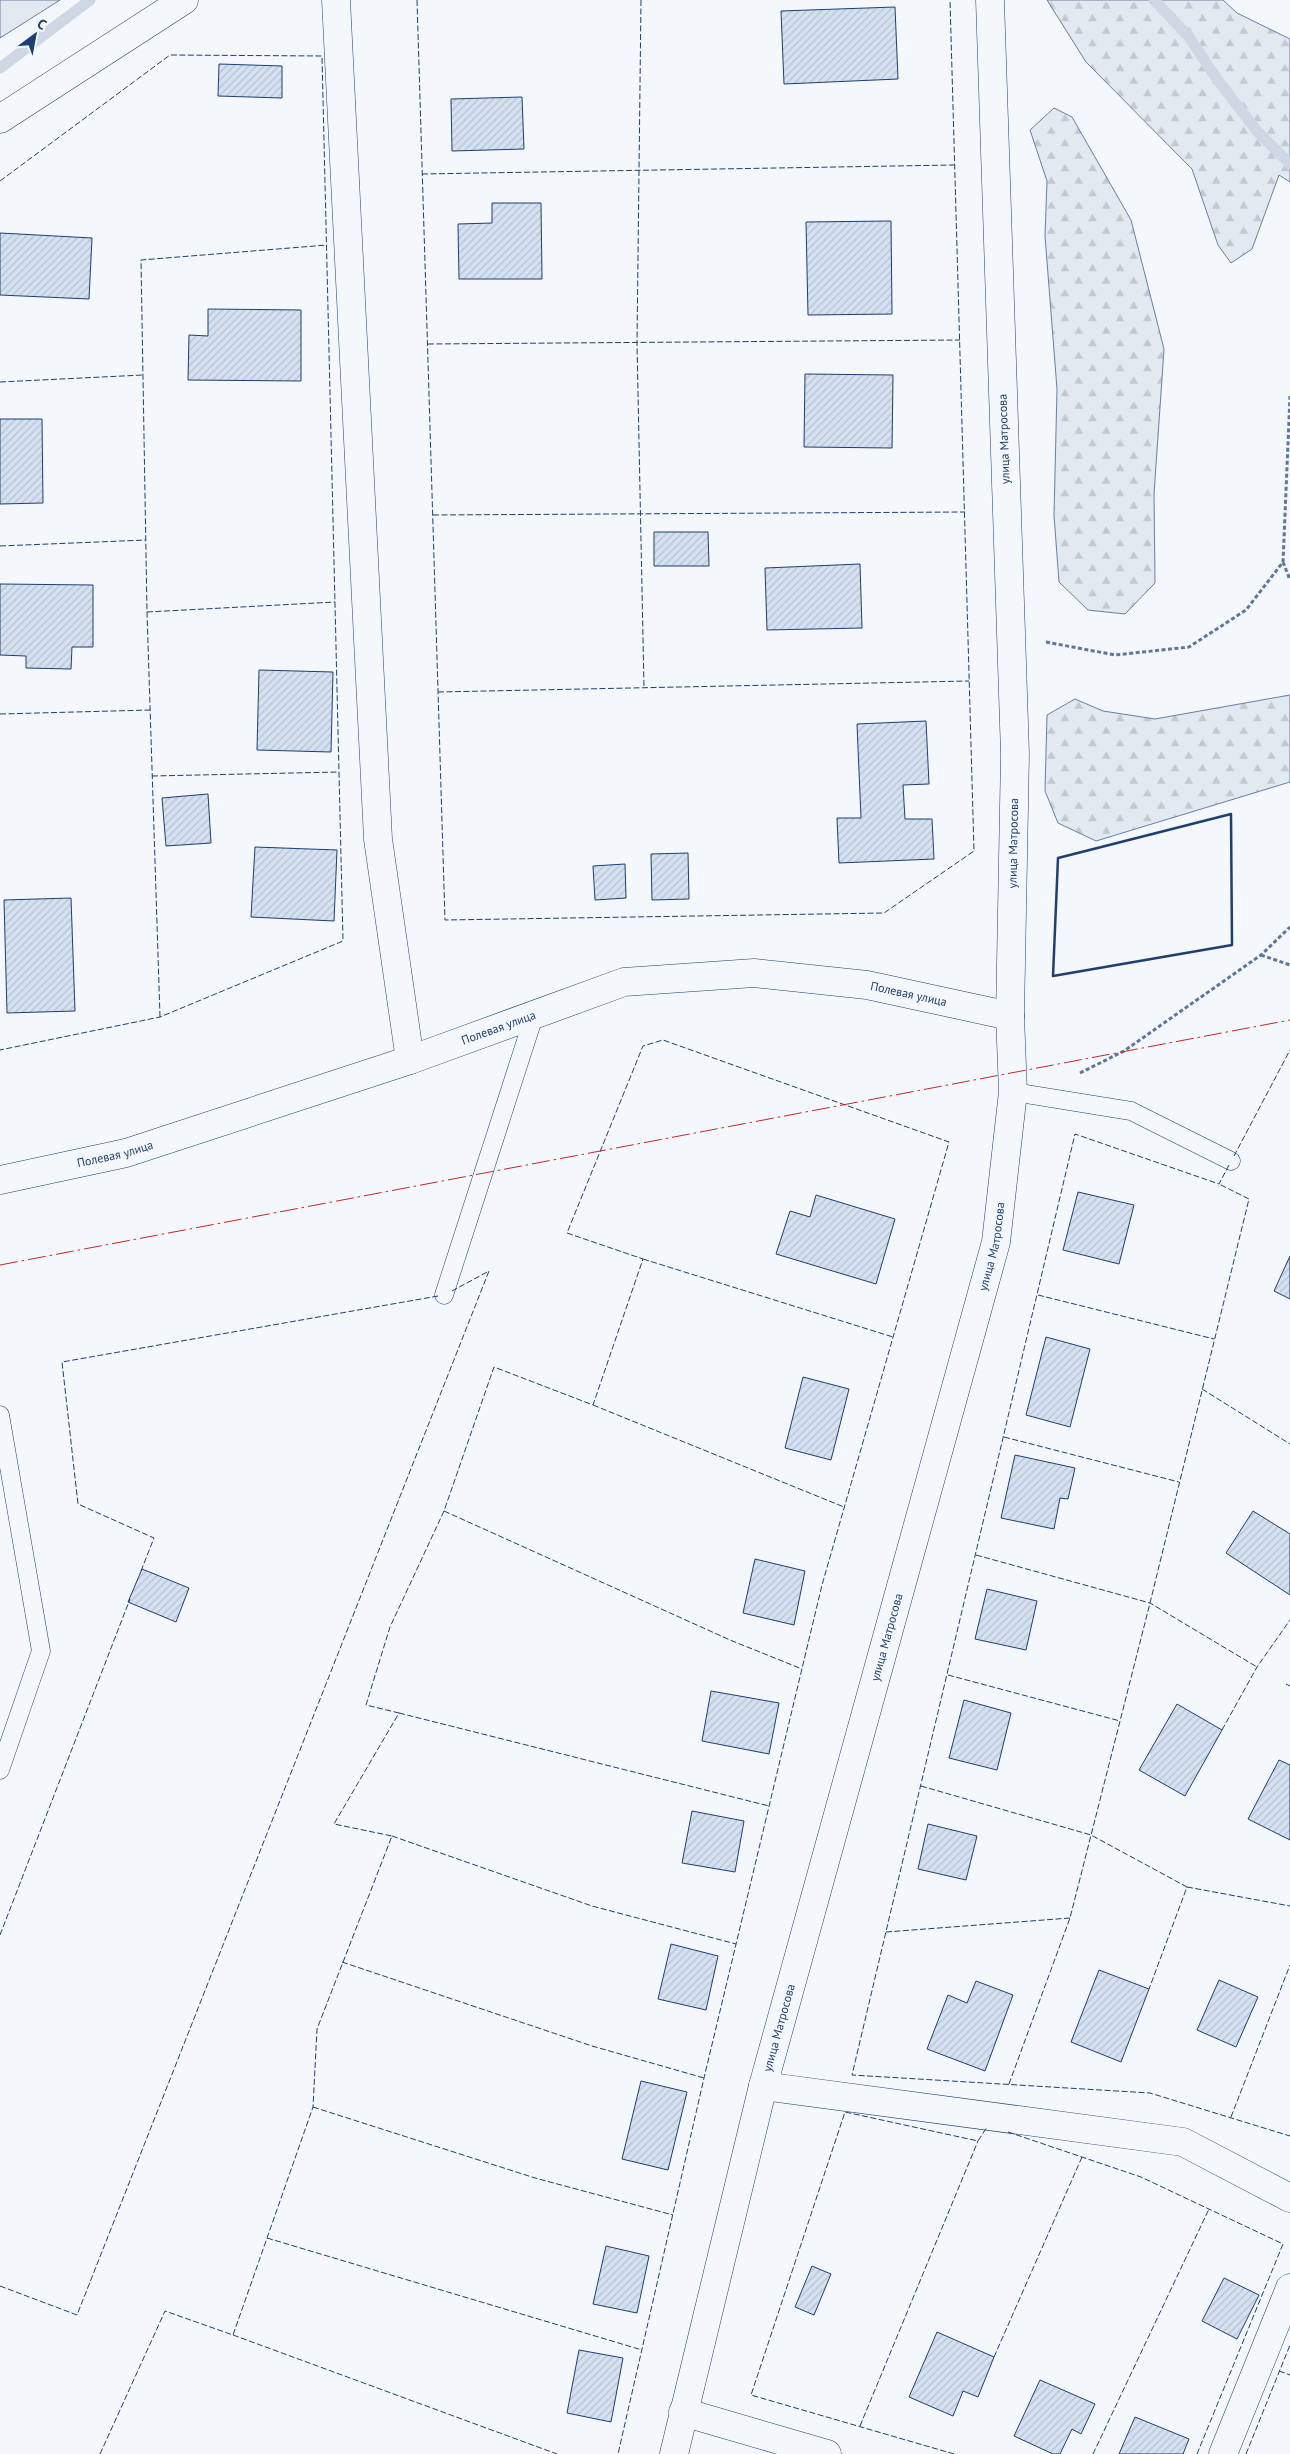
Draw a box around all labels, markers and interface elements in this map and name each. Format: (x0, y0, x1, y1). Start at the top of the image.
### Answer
north arrow (10, 10, 60, 60)
text: С (34, 14, 50, 34)
street label: улица Матросова (994, 394, 1013, 484)
street label: улица Матросова (1004, 798, 1021, 889)
street label: Полевая улица (869, 978, 948, 1009)
street label: Полевая улица (459, 1007, 538, 1048)
street label: Полевая улица (76, 1137, 155, 1170)
street label: улица Матросова (975, 1201, 1007, 1292)
street label: улица Матросова (867, 1592, 906, 1683)
street label: улица Матросова (759, 1982, 798, 2073)

